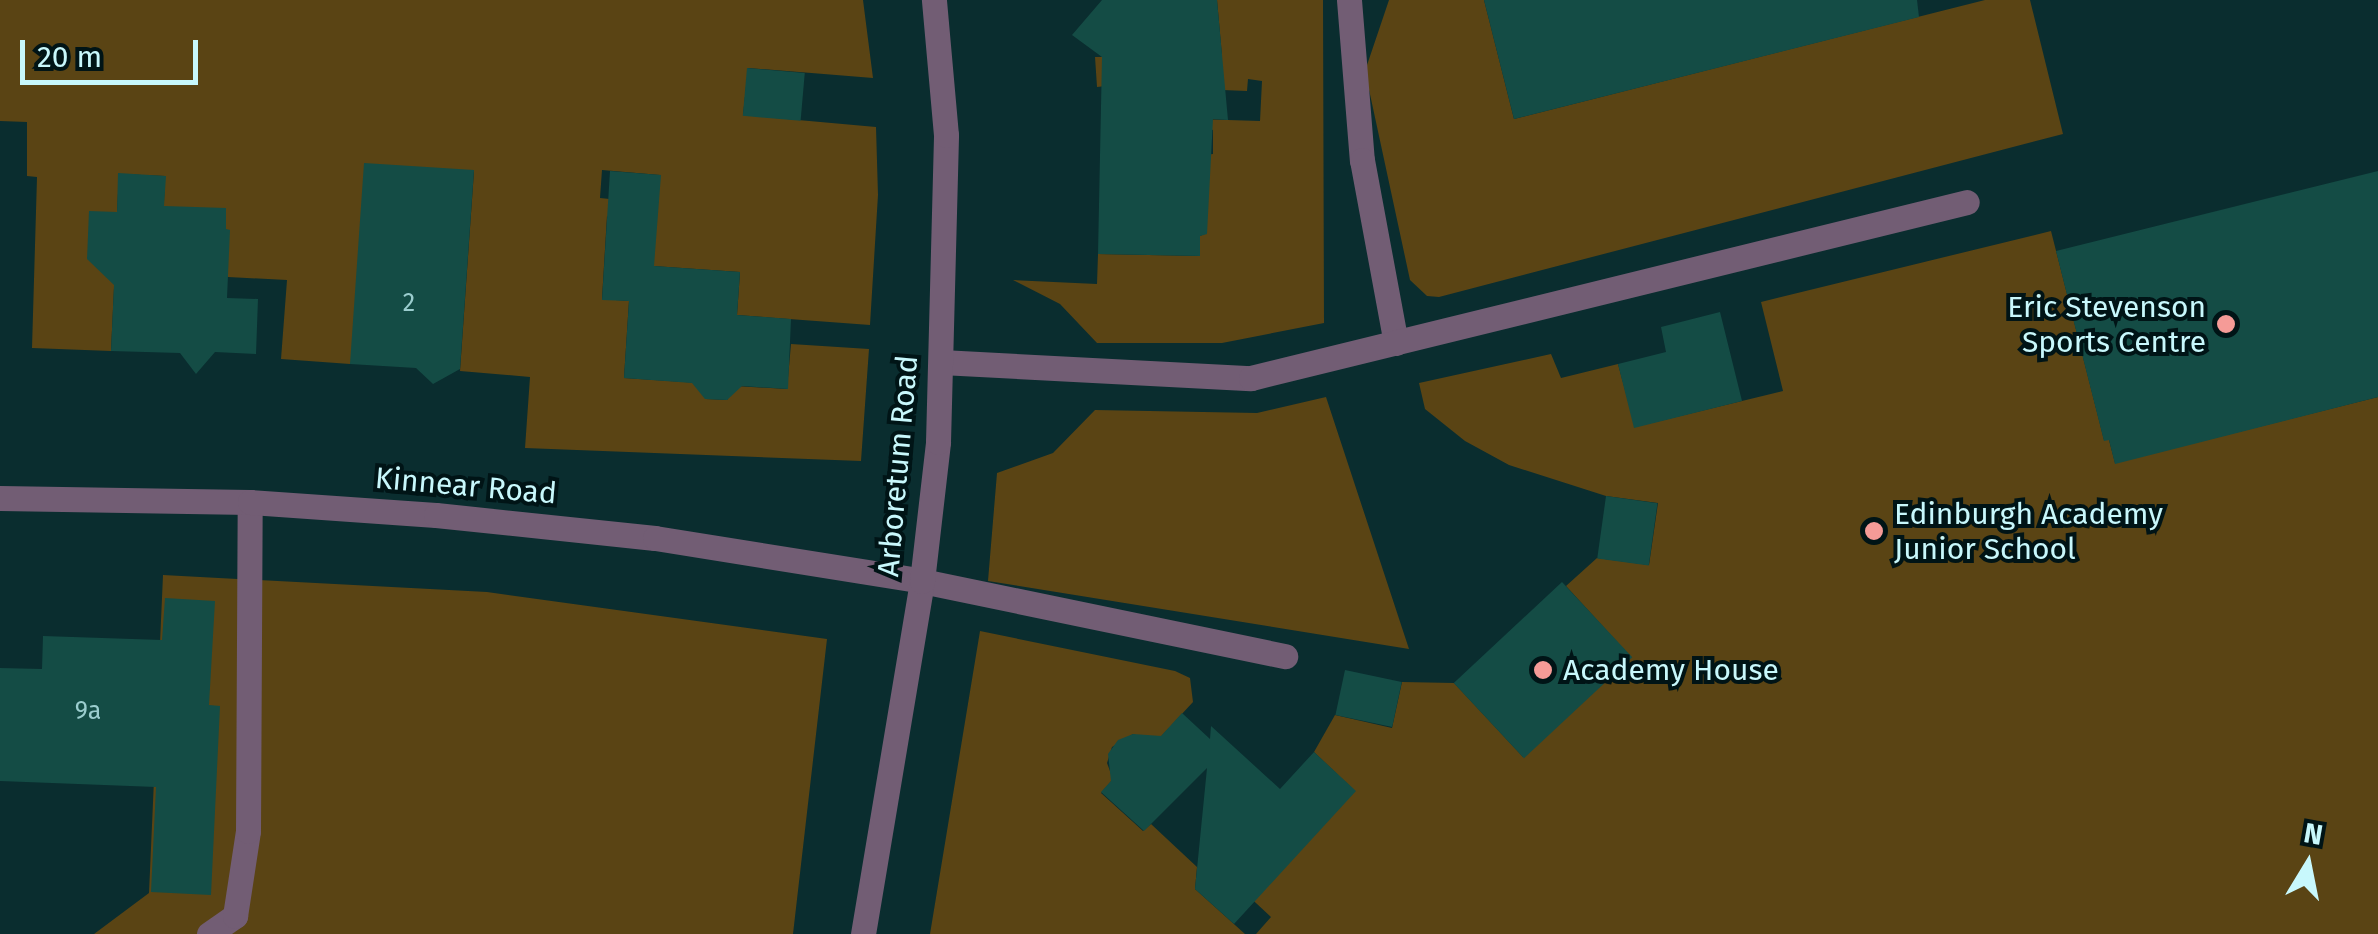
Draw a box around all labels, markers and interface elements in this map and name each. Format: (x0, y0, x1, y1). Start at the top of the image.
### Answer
scale bar (25, 20, 202, 82)
text: 20 m (37, 39, 102, 75)
house number: 2 (403, 288, 415, 318)
place label: Eric Stevenson Sports Centre (2007, 289, 2206, 360)
marker: Eric Stevenson Sports Centre (2215, 313, 2237, 335)
street label: Arboretum Road (870, 354, 926, 578)
street label: Kinnear Road (374, 460, 558, 512)
place label: Edinburgh Academy Junior School (1894, 496, 2163, 566)
marker: Edinburgh Academy Junior School (1863, 520, 1885, 542)
place label: Academy House (1563, 652, 1779, 688)
marker: Academy House (1532, 659, 1554, 681)
house number: 9a (75, 696, 101, 726)
north arrow (2258, 814, 2358, 914)
text: N (2301, 816, 2325, 852)

